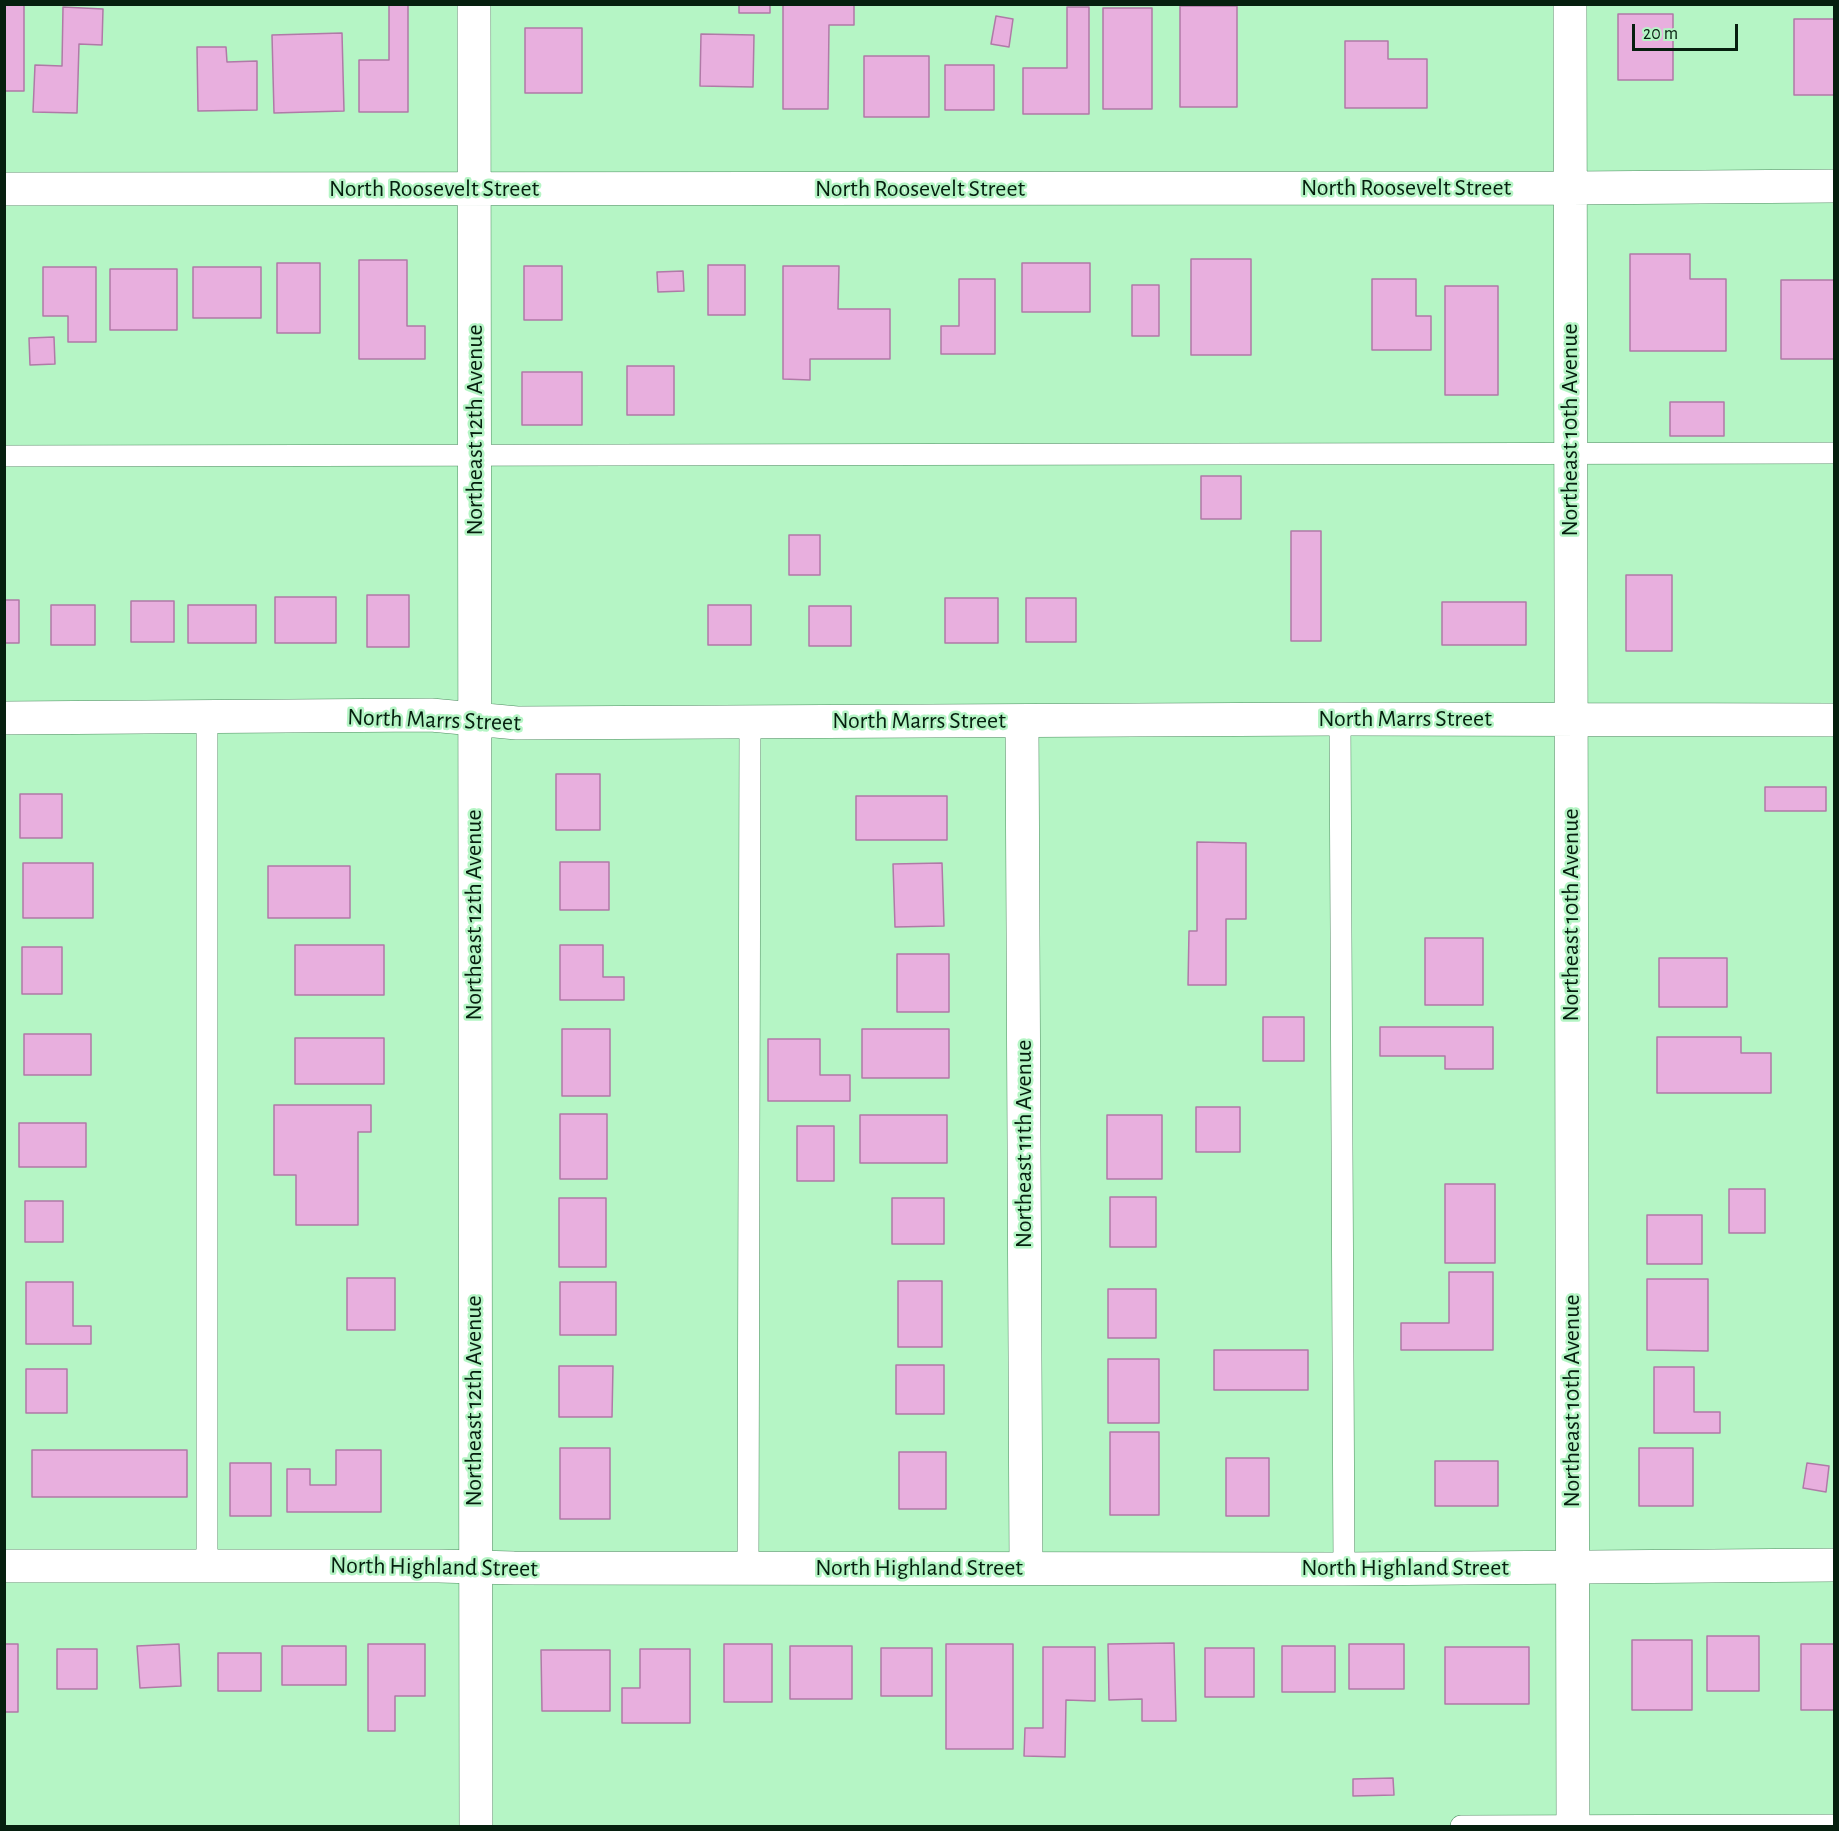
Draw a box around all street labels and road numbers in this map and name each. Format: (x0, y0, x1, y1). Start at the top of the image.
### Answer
street label: North Roosevelt Street (1301, 174, 1511, 202)
street label: North Roosevelt Street (329, 175, 539, 203)
street label: North Roosevelt Street (815, 175, 1025, 203)
street label: Northeast 12th Avenue (461, 324, 489, 536)
street label: Northeast 10th Avenue (1556, 324, 1584, 536)
street label: North Marrs Street (347, 703, 521, 737)
street label: North Marrs Street (1318, 705, 1492, 733)
street label: North Marrs Street (832, 707, 1006, 735)
street label: Northeast 12th Avenue (460, 809, 488, 1021)
street label: Northeast 10th Avenue (1557, 809, 1585, 1021)
street label: Northeast 11th Avenue (1010, 1040, 1038, 1248)
street label: Northeast 12th Avenue (460, 1295, 488, 1507)
street label: Northeast 10th Avenue (1558, 1295, 1586, 1507)
street label: North Highland Street (330, 1551, 538, 1583)
street label: North Highland Street (815, 1554, 1023, 1582)
street label: North Highland Street (1301, 1554, 1509, 1582)

